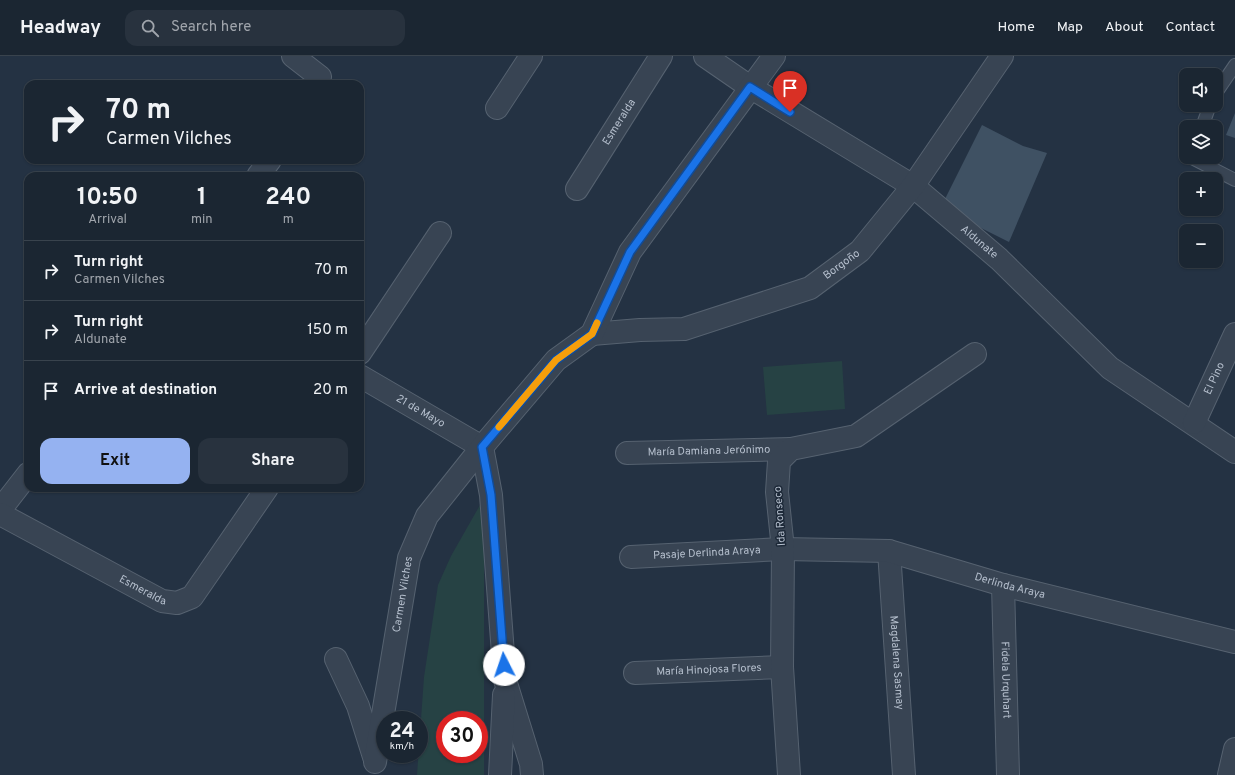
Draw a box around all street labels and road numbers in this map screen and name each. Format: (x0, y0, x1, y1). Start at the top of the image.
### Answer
street label: Esmeralda (599, 96, 639, 148)
street label: Aldunate (957, 222, 1001, 262)
street label: Borgoño (820, 246, 863, 283)
street label: El Pino (1201, 360, 1228, 397)
street label: 21 de Mayo (394, 391, 447, 431)
street label: María Damiana Jerónimo (647, 443, 770, 459)
street label: Ida Ronseco (771, 486, 789, 546)
street label: Pasaje Derlinda Araya (653, 543, 761, 563)
street label: Carmen Vilches (390, 555, 416, 633)
street label: Derlinda Araya (973, 570, 1047, 602)
street label: Esmeralda (117, 572, 167, 608)
street label: Magdalena Sasmay (886, 615, 907, 711)
street label: Fidela Urquhart (997, 641, 1014, 719)
street label: María Hinojosa Flores (656, 661, 762, 679)

